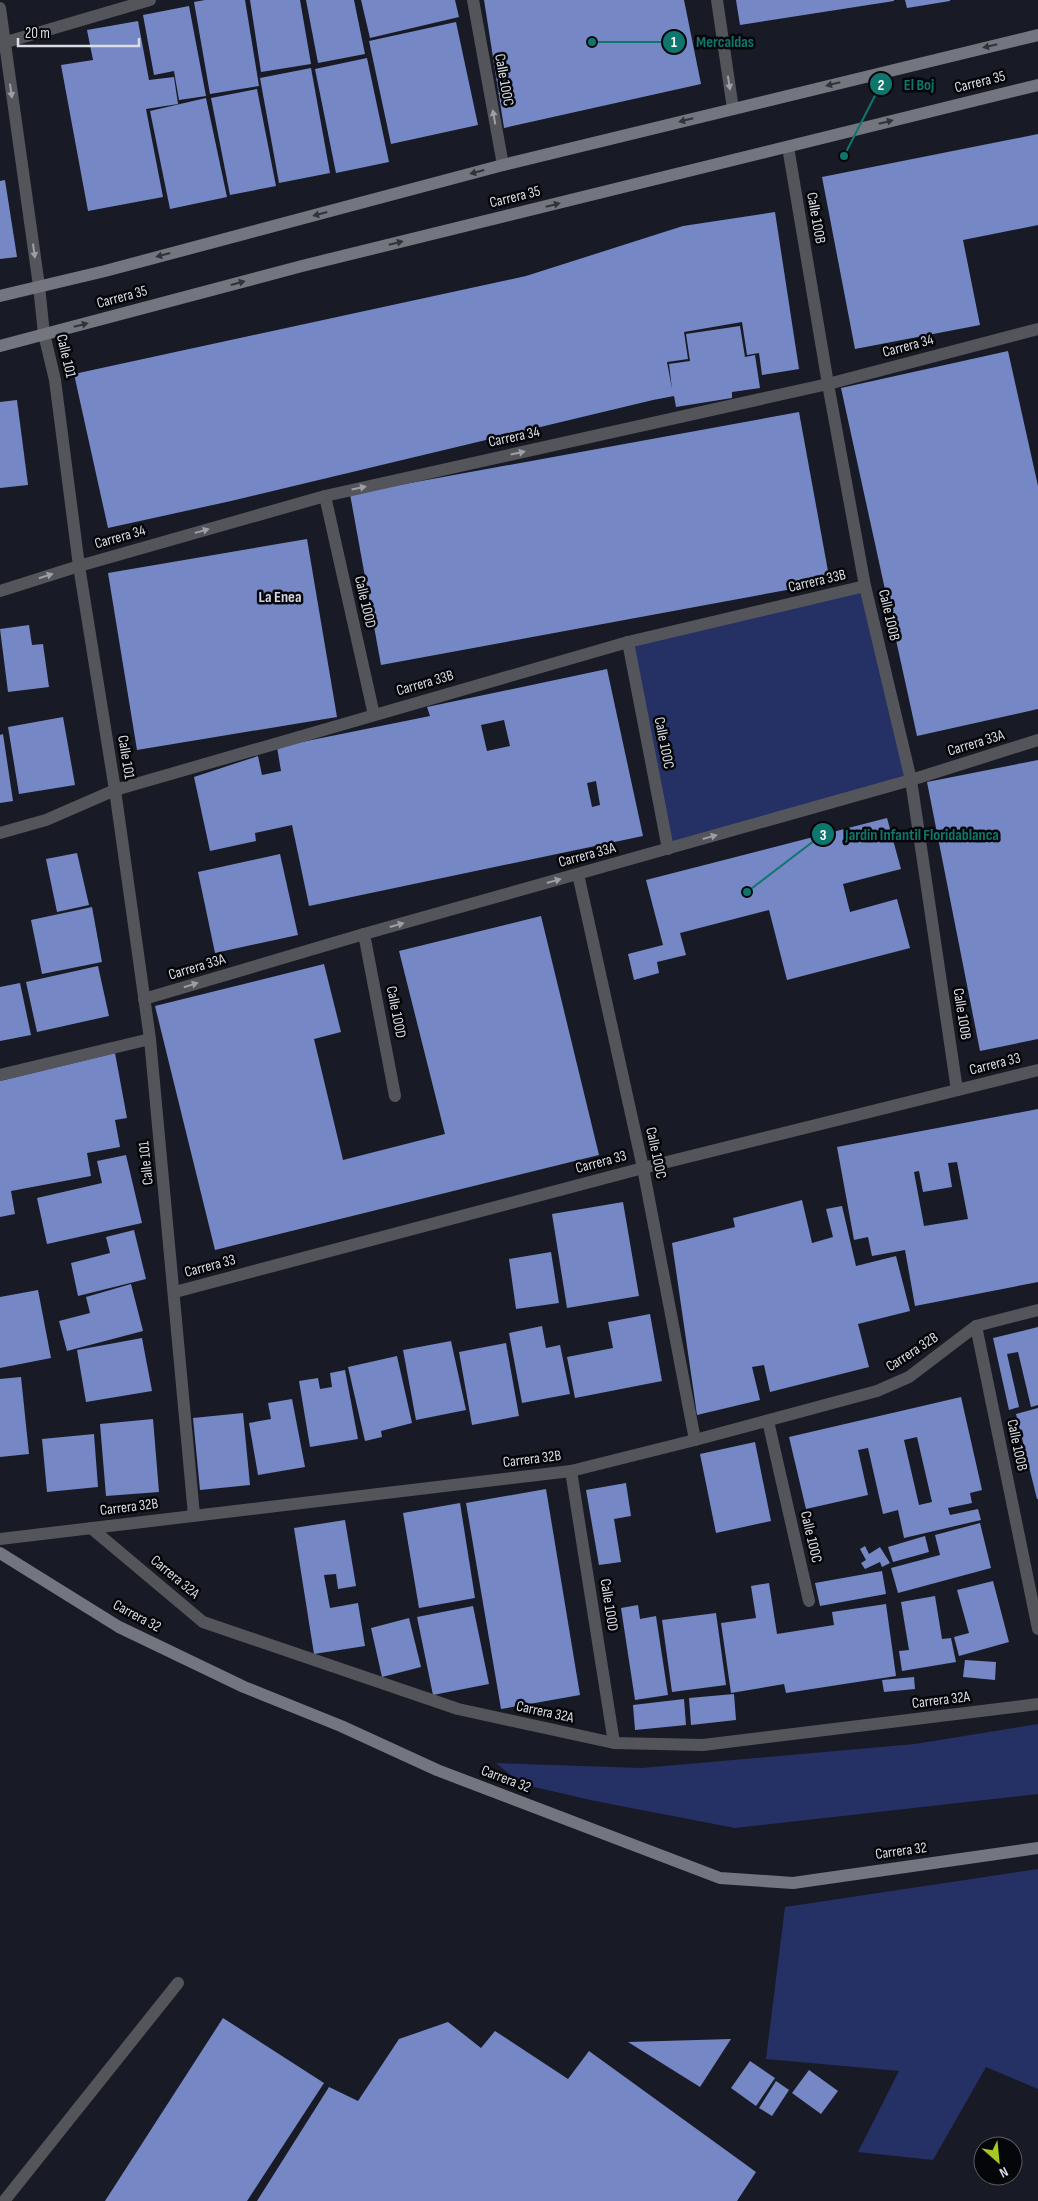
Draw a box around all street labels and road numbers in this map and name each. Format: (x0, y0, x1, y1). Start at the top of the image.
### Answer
street label: Calle 100C (490, 52, 518, 108)
street label: Carrera 35 (953, 67, 1007, 97)
street label: Carrera 35 (488, 182, 542, 212)
street label: Calle 100B (802, 191, 830, 246)
street label: Carrera 35 (95, 281, 149, 313)
street label: Carrera 34 (880, 330, 936, 362)
street label: Calle 101 (52, 332, 80, 380)
street label: Carrera 34 (487, 422, 541, 452)
street label: Carrera 34 (92, 521, 148, 553)
street label: Carrera 33B (786, 565, 848, 597)
street label: Calle 100D (350, 574, 380, 630)
street label: Calle 100B (874, 587, 904, 643)
street label: Carrera 33B (394, 666, 456, 700)
street label: Calle 100C (650, 715, 678, 771)
street label: Carrera 33A (945, 725, 1007, 761)
street label: Calle 101 (113, 734, 139, 781)
street label: Carrera 33A (556, 838, 618, 872)
street label: Carrera 33A (166, 949, 228, 985)
street label: Calle 100D (382, 984, 410, 1040)
street label: Calle 100B (949, 987, 976, 1042)
street label: Carrera 33 (967, 1048, 1023, 1080)
street label: Calle 100C (641, 1125, 671, 1181)
street label: Calle 101 (134, 1139, 158, 1186)
street label: Carrera 33 (573, 1146, 629, 1178)
street label: Carrera 33 (182, 1250, 238, 1282)
street label: Carrera 32B (882, 1328, 942, 1376)
street label: Calle 100B (1002, 1418, 1032, 1473)
street label: Carrera 32B (502, 1446, 563, 1472)
street label: Carrera 32B (99, 1494, 160, 1520)
street label: Calle 100C (796, 1509, 826, 1565)
street label: Carrera 32A (147, 1551, 204, 1603)
street label: Calle 100D (595, 1577, 623, 1633)
street label: Carrera 32 (110, 1595, 164, 1637)
street label: Carrera 32A (911, 1687, 972, 1713)
street label: Carrera 32A (514, 1697, 576, 1727)
street label: Carrera 32 (478, 1761, 534, 1797)
street label: Carrera 32 (874, 1838, 928, 1864)

